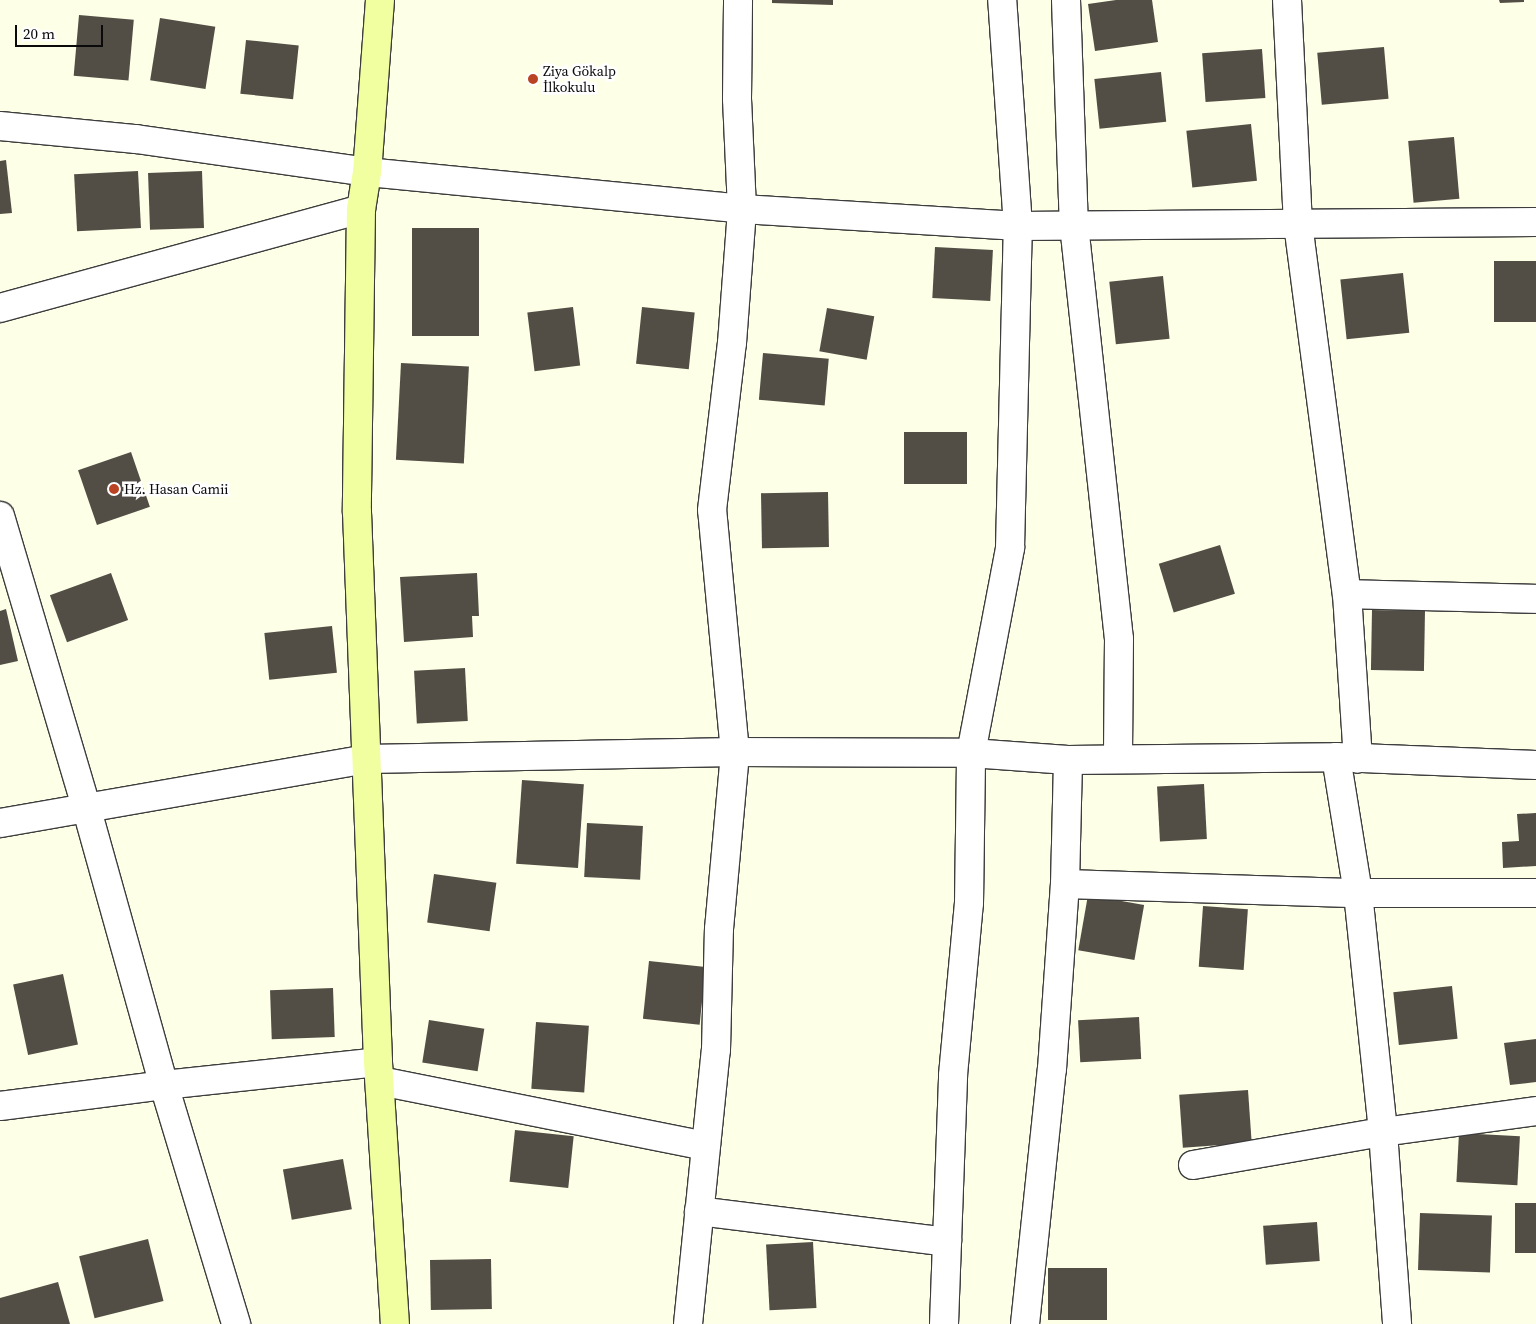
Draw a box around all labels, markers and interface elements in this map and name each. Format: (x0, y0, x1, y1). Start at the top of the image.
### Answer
scale bar (18, 15, 105, 47)
text: 20 m (23, 23, 55, 44)
place label: Ziya Gökalp İlkokulu (543, 63, 616, 95)
marker: Ziya Gökalp İlkokulu (527, 73, 539, 85)
place label: Hz. Hasan Camii (124, 481, 228, 497)
marker: Hz. Hasan Camii (108, 483, 120, 495)

